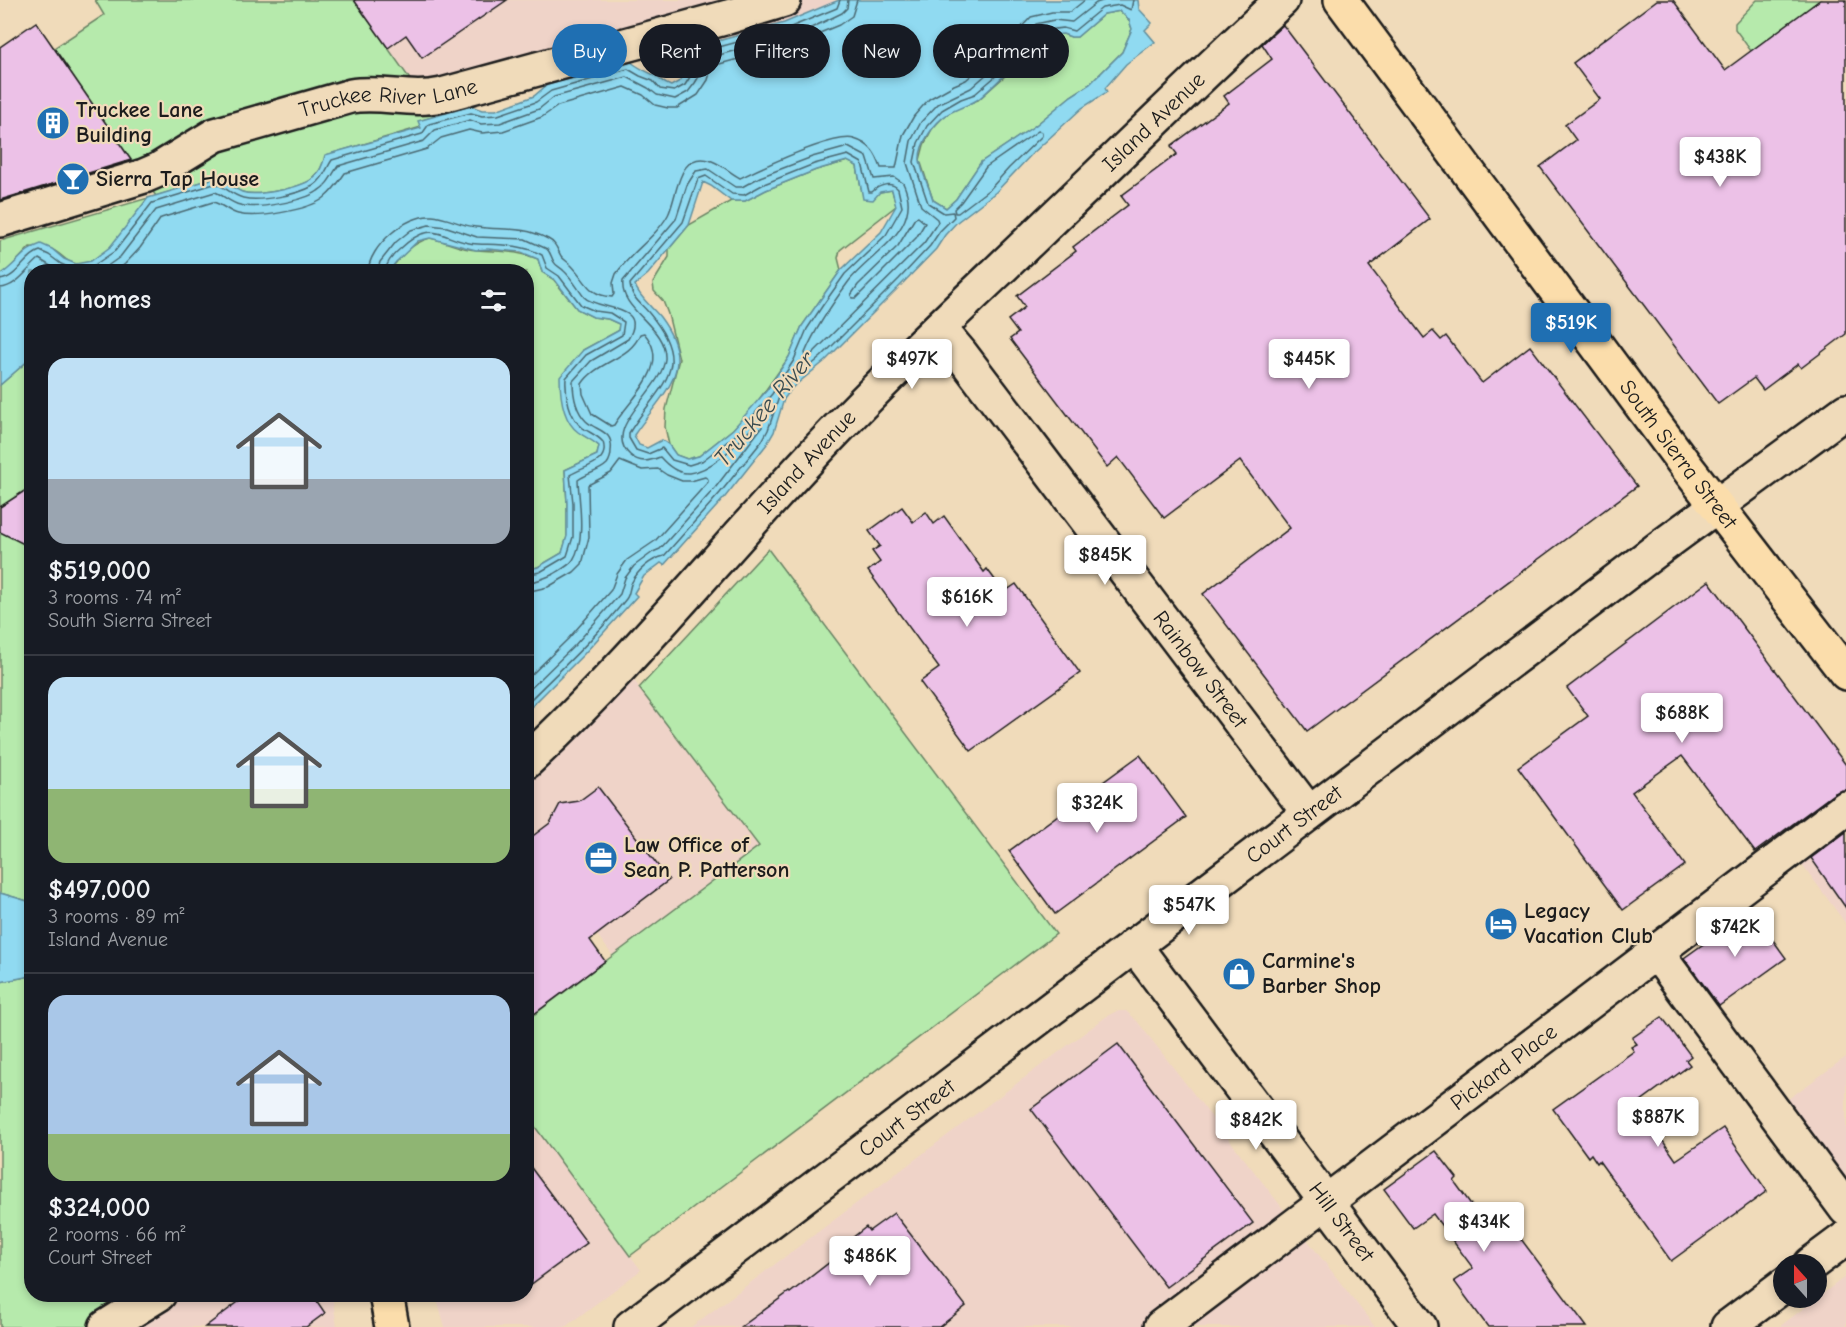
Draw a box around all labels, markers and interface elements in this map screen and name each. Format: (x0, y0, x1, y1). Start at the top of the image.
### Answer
chip: Buy (552, 24, 627, 78)
chip: Rent (639, 24, 722, 78)
chip: Filters (734, 24, 830, 78)
chip: New (842, 24, 921, 78)
chip: Apartment (933, 24, 1069, 78)
street label: Island Avenue (1097, 67, 1210, 177)
street label: Truckee River Lane (296, 73, 480, 123)
place label: Truckee Lane Building (76, 97, 203, 148)
building icon: Truckee Lane Building (35, 105, 71, 141)
pin: $438K (1678, 137, 1762, 188)
text: $438K (1694, 145, 1746, 168)
bar icon: Sierra Tap House (55, 161, 91, 197)
place label: Sierra Tap House (96, 166, 259, 192)
icon: filters (477, 284, 510, 317)
text: 14 homes (48, 285, 151, 315)
pin: $519K (1529, 303, 1613, 354)
text: $519K (1545, 311, 1597, 334)
pin: $497K (870, 339, 954, 390)
pin: $445K (1267, 339, 1351, 390)
water label: Truckee River (708, 345, 821, 472)
text: $497K (886, 347, 938, 370)
text: $445K (1283, 347, 1335, 370)
street label: South Sierra Street (1614, 375, 1743, 535)
icon: home (225, 397, 333, 505)
street label: Island Avenue (752, 405, 861, 519)
pin: $845K (1063, 535, 1147, 586)
text: $845K (1078, 543, 1132, 566)
text: $519,000 (48, 556, 151, 586)
pin: $616K (925, 577, 1009, 628)
text: $616K (941, 585, 993, 608)
text: 3 rooms · 74 m² (48, 586, 181, 609)
street label: Rainbow Street (1147, 606, 1253, 734)
text: South Sierra Street (48, 609, 211, 632)
pin: $688K (1640, 693, 1724, 744)
text: $688K (1655, 701, 1709, 724)
icon: home (225, 716, 333, 824)
street label: Court Street (1241, 779, 1348, 869)
pin: $324K (1055, 783, 1139, 834)
text: $324K (1071, 791, 1123, 814)
place label: Law Office of Sean P. Patterson (624, 832, 789, 883)
office icon: Law Office of Sean P. Patterson (583, 840, 619, 876)
text: $497,000 (48, 875, 151, 905)
pin: $547K (1147, 885, 1231, 936)
text: $547K (1163, 893, 1215, 916)
place label: Legacy Vacation Club (1524, 898, 1653, 949)
text: 3 rooms · 89 m² (48, 905, 184, 928)
hotel icon: Legacy Vacation Club (1483, 906, 1519, 942)
pin: $742K (1693, 907, 1777, 958)
text: $742K (1710, 915, 1760, 938)
text: Island Avenue (48, 928, 168, 951)
place label: Carmine's Barber Shop (1262, 948, 1381, 999)
shop icon: Carmine's Barber Shop (1221, 956, 1257, 992)
street label: Pickard Place (1445, 1019, 1562, 1116)
icon: home (225, 1034, 333, 1142)
street label: Court Street (854, 1073, 961, 1163)
pin: $887K (1616, 1097, 1700, 1148)
pin: $842K (1214, 1100, 1298, 1151)
text: $887K (1632, 1105, 1684, 1128)
text: $842K (1230, 1108, 1282, 1131)
street label: Hill Street (1303, 1177, 1380, 1268)
text: $324,000 (48, 1193, 150, 1223)
pin: $434K (1442, 1202, 1526, 1253)
text: $434K (1458, 1210, 1510, 1233)
text: 2 rooms · 66 m² (48, 1223, 186, 1246)
pin: $486K (828, 1236, 912, 1287)
text: $486K (843, 1244, 897, 1267)
text: Court Street (48, 1246, 152, 1269)
north arrow (1773, 1254, 1827, 1308)
map controls (1773, 1254, 1827, 1308)

